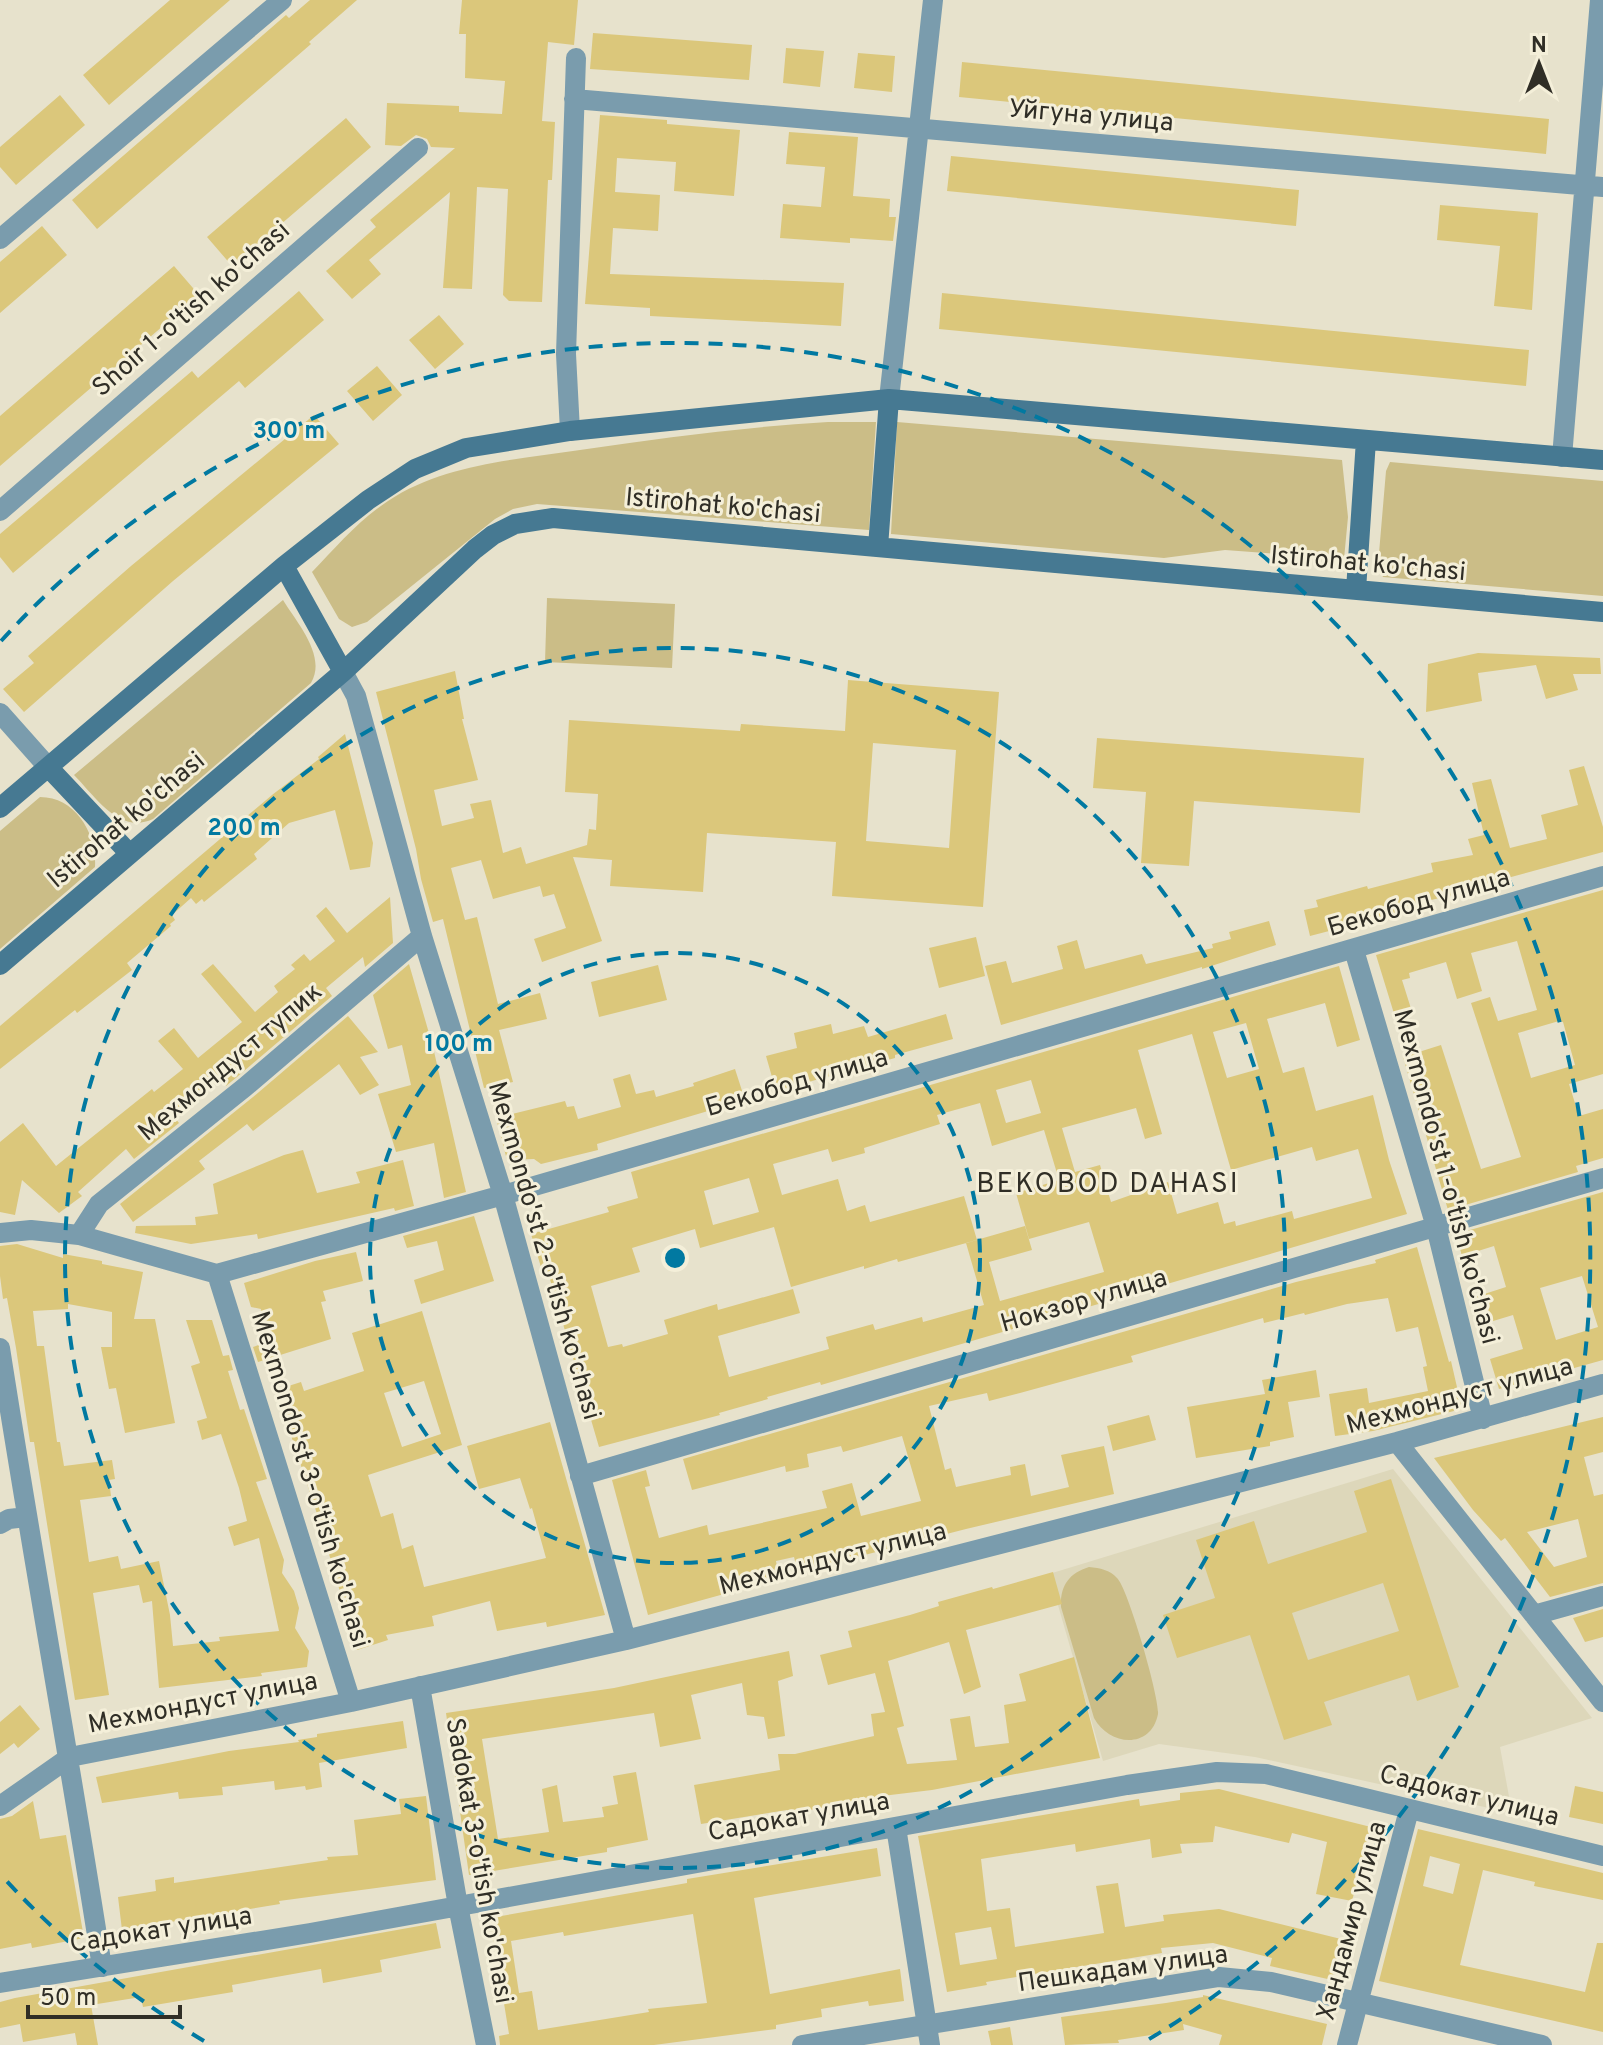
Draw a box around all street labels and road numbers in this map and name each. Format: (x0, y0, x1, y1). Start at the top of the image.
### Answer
street label: Уйгуна улица (1007, 93, 1175, 141)
street label: Shoir 1-o'tish ko'chasi (86, 215, 298, 405)
street label: Istirohat ko'chasi (624, 482, 822, 532)
street label: Istirohat ko'chasi (1269, 540, 1467, 590)
street label: Istirohat ko'chasi (41, 745, 213, 897)
street label: Бекобод улица (1324, 862, 1514, 946)
street label: Мехмондуст тупик (132, 976, 330, 1150)
street label: Mexmondo'st 1-o'tish ko'chasi (1384, 1006, 1506, 1348)
street label: Бекобод улица (702, 1042, 892, 1126)
street label: Mexmondo'st 2-o'tish ko'chasi (479, 1078, 607, 1424)
street label: Нокзор улица (997, 1262, 1171, 1342)
street label: Mexmondo'st 3-o'tish ko'chasi (242, 1308, 376, 1652)
street label: Мехмондуст улица (1343, 1351, 1577, 1443)
street label: Мехмондуст улица (716, 1516, 950, 1604)
street label: Мехмондуст улица (85, 1666, 321, 1742)
street label: Sadokat 3-o'tish ko'chasi (437, 1716, 519, 2006)
street label: Садокат улица (1376, 1759, 1562, 1835)
street label: Садокат улица (705, 1786, 893, 1850)
street label: Хандамир улица (1311, 1818, 1395, 2024)
street label: Садокат улица (67, 1900, 255, 1962)
street label: Пешкадам улица (1016, 1939, 1230, 2001)

